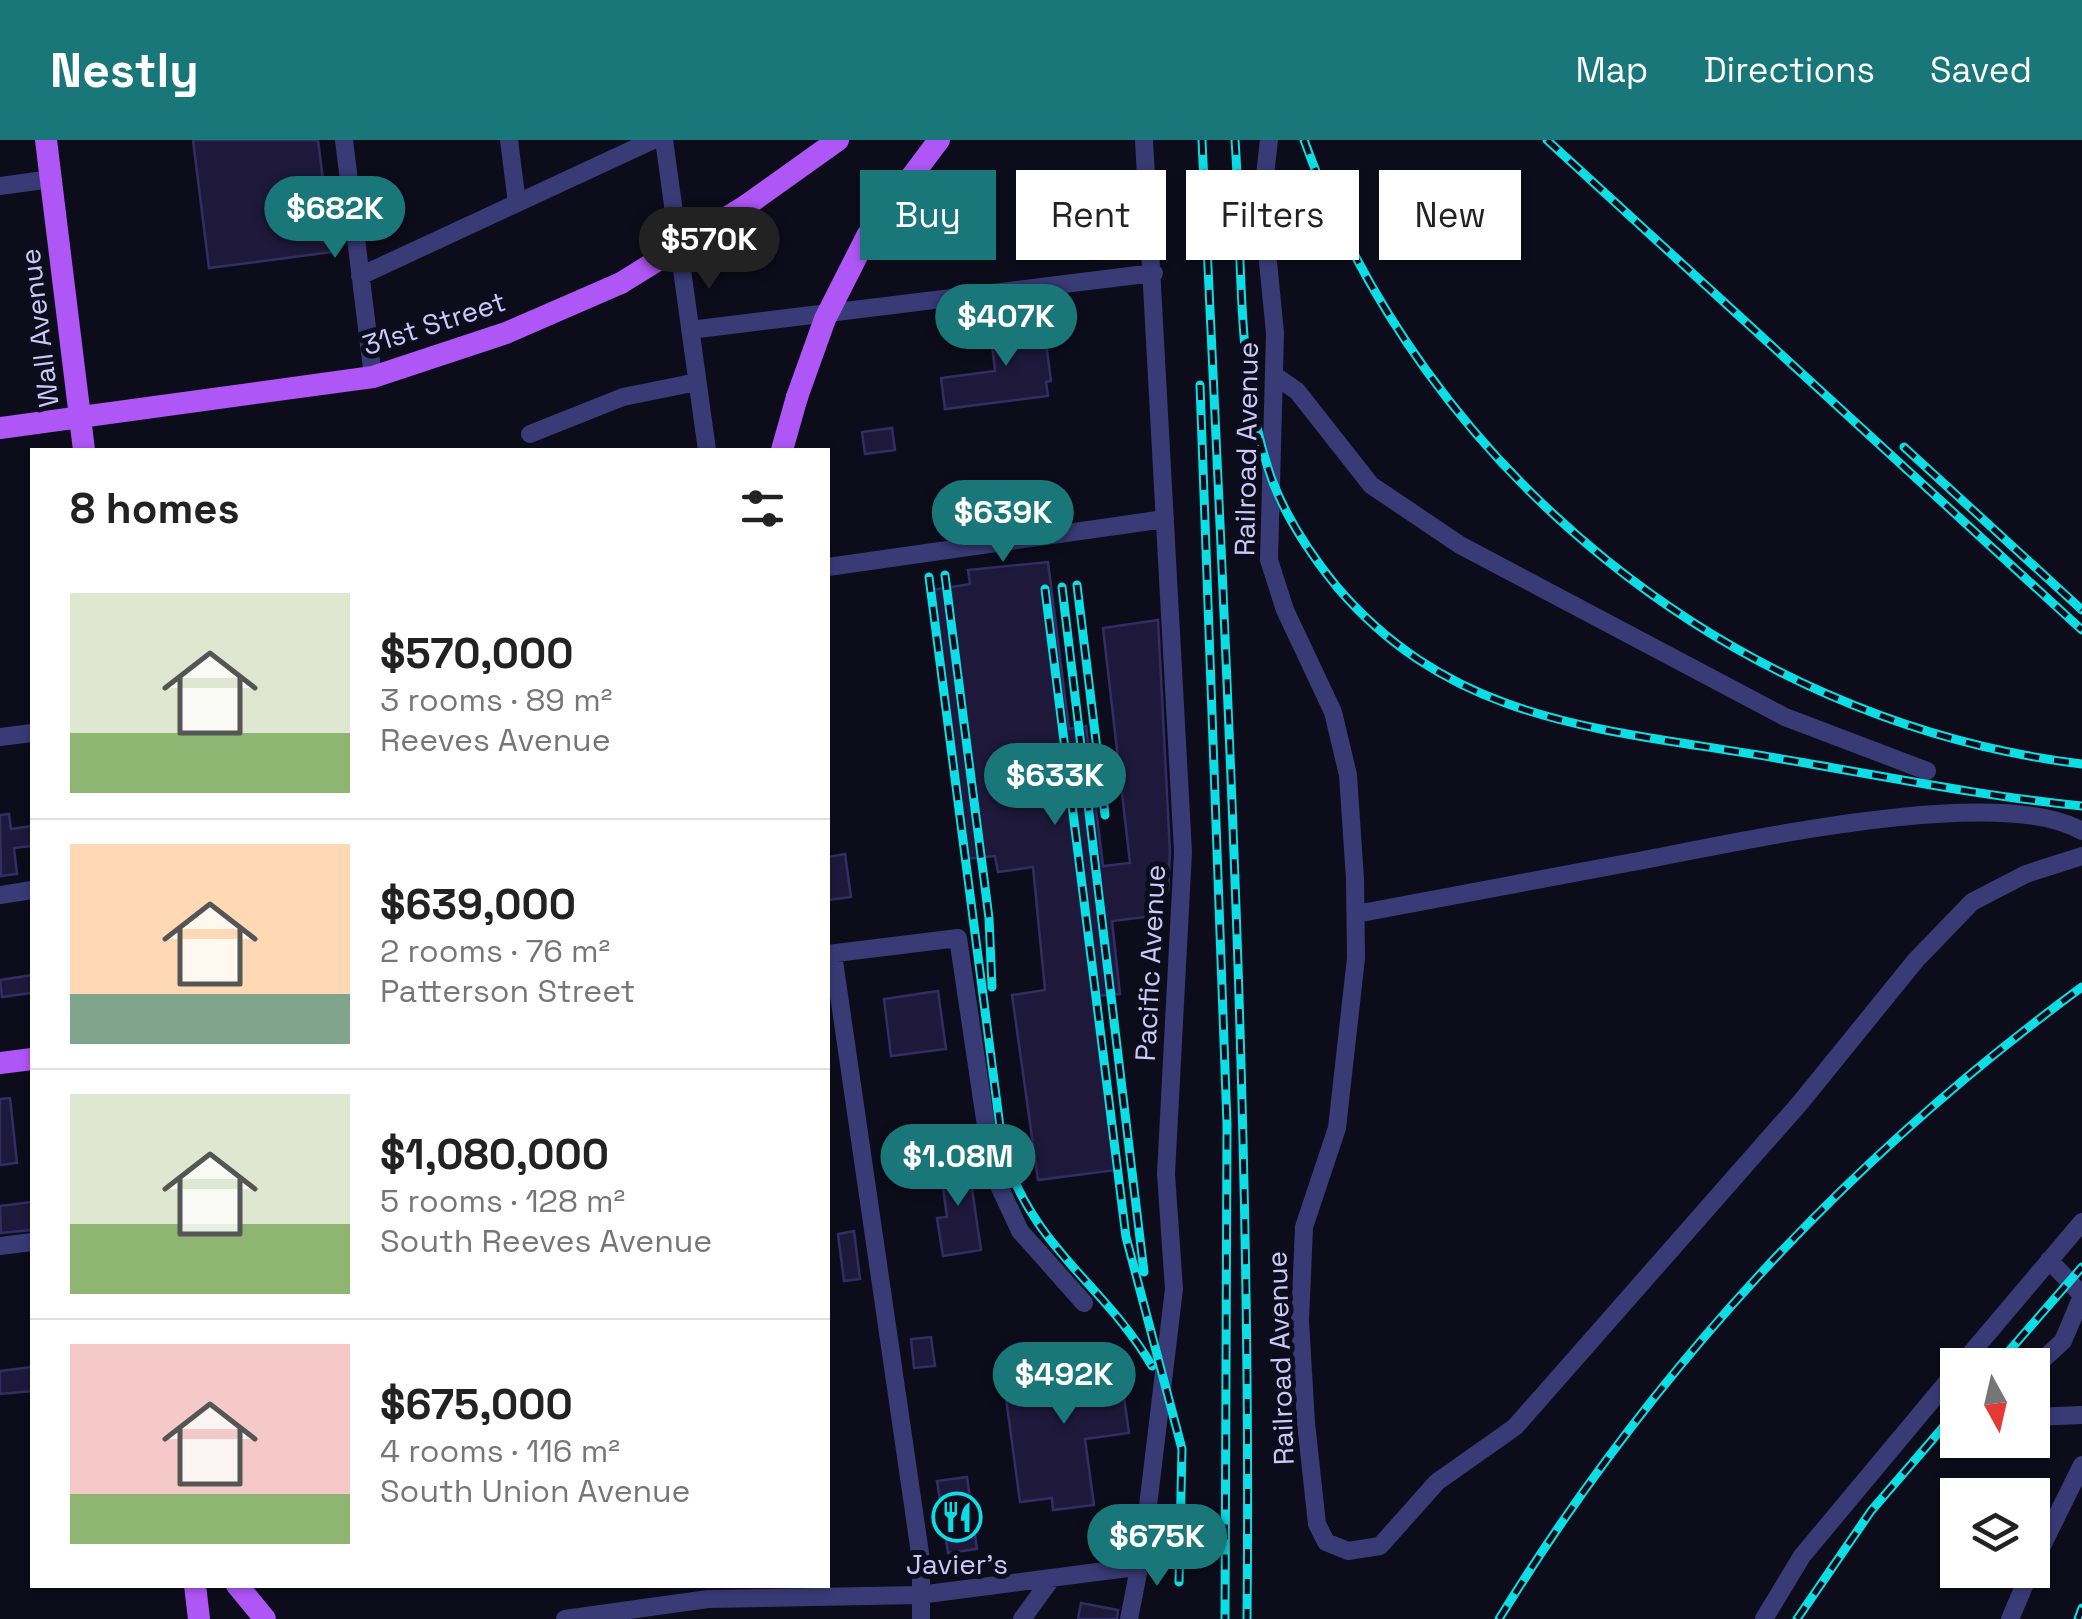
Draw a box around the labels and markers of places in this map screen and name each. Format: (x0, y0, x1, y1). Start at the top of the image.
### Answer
pin: $682K (265, 176, 405, 261)
pin: $570K (639, 207, 779, 292)
pin: $407K (936, 284, 1076, 369)
pin: $639K (933, 480, 1073, 565)
pin: $633K (985, 743, 1125, 828)
pin: $1.08M (877, 1124, 1039, 1209)
pin: $492K (994, 1342, 1134, 1427)
restaurant icon: Javier's (931, 1491, 983, 1543)
pin: $675K (1087, 1504, 1227, 1589)
place label: Javier's (906, 1546, 1008, 1582)

